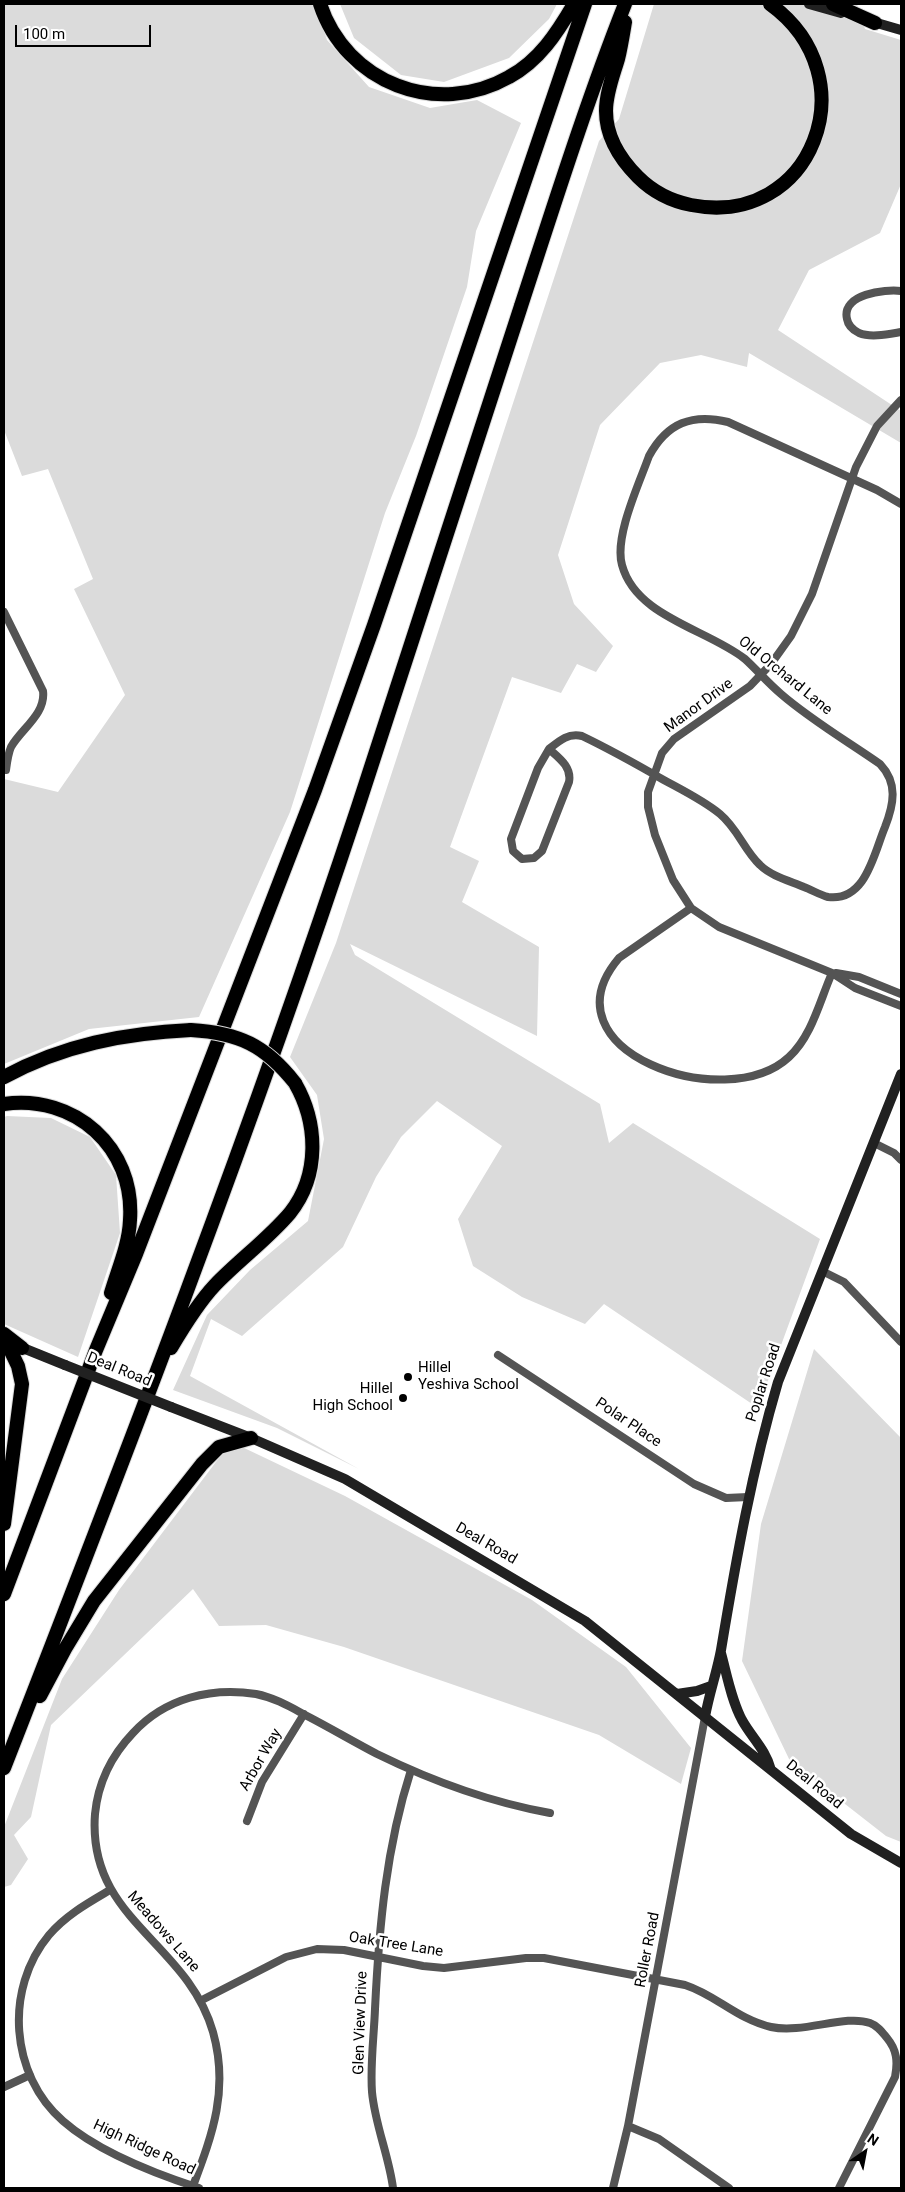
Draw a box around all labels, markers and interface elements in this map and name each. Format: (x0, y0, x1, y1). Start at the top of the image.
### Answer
scale bar (18, 15, 154, 47)
text: 100 m (23, 25, 65, 43)
street label: Old Orchard Lane (735, 633, 835, 719)
street label: Manor Drive (661, 675, 737, 737)
street label: Poplar Road (743, 1342, 785, 1424)
street label: Deal Road (84, 1349, 154, 1391)
place label: Hillel Yeshiva School (418, 1359, 519, 1394)
marker: Hillel Yeshiva School (402, 1371, 414, 1383)
place label: Hillel High School (312, 1380, 393, 1415)
marker: Hillel High School (397, 1392, 409, 1404)
street label: Polar Place (592, 1394, 664, 1452)
street label: Deal Road (452, 1519, 520, 1569)
street label: Arbor Way (236, 1726, 286, 1794)
street label: Deal Road (782, 1757, 846, 1813)
street label: Meadows Lane (123, 1888, 203, 1976)
street label: Roller Road (632, 1911, 664, 1989)
street label: Oak Tree Lane (348, 1929, 444, 1961)
street label: Glen View Drive (350, 1971, 372, 2075)
street label: High Ridge Road (90, 2116, 198, 2180)
north arrow (840, 2127, 890, 2177)
text: N (865, 2130, 882, 2149)

